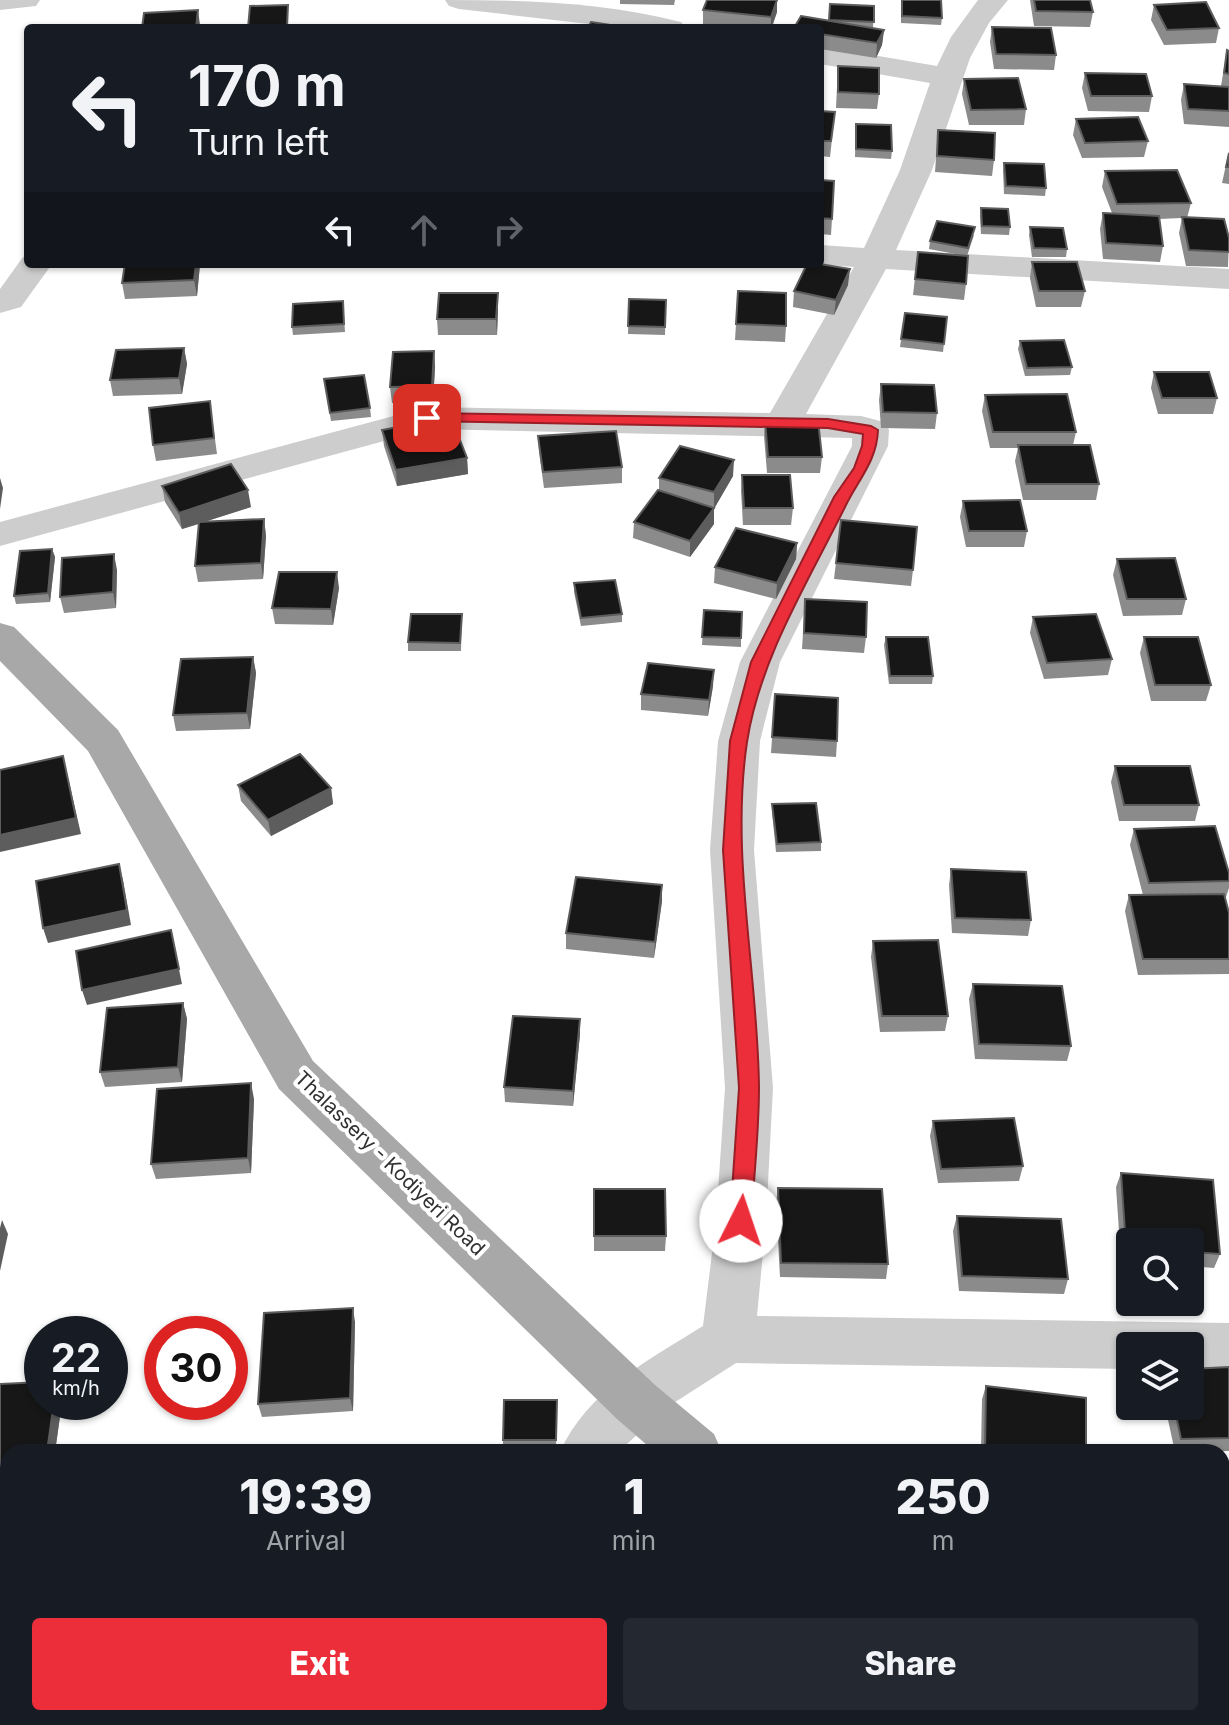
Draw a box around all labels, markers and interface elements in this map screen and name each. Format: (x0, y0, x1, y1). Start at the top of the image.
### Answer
text: 170 m (188, 52, 346, 120)
icon: left (56, 56, 160, 160)
text: Turn left (188, 120, 329, 164)
icon: left (318, 208, 362, 252)
icon: ahead (402, 208, 446, 252)
icon: right (486, 208, 530, 252)
pin (393, 384, 461, 452)
icon: arrive (405, 396, 449, 440)
street label: Thalassery - Kodiyeri Road (290, 1066, 490, 1260)
position arrow (699, 1179, 783, 1263)
map controls (1116, 1228, 1204, 1420)
button: search (1116, 1228, 1204, 1316)
speed limit sign: 30 (144, 1316, 248, 1420)
button: layers (1116, 1332, 1204, 1420)
text: 22 (51, 1333, 101, 1382)
text: km/h (52, 1376, 100, 1400)
text: 19:39 (239, 1467, 372, 1526)
text: 1 (623, 1467, 645, 1526)
text: 250 (896, 1467, 991, 1526)
text: Arrival (266, 1525, 346, 1556)
text: min (612, 1525, 656, 1556)
text: m (932, 1525, 954, 1556)
button: Exit (32, 1618, 607, 1710)
button: Share (623, 1618, 1198, 1710)

